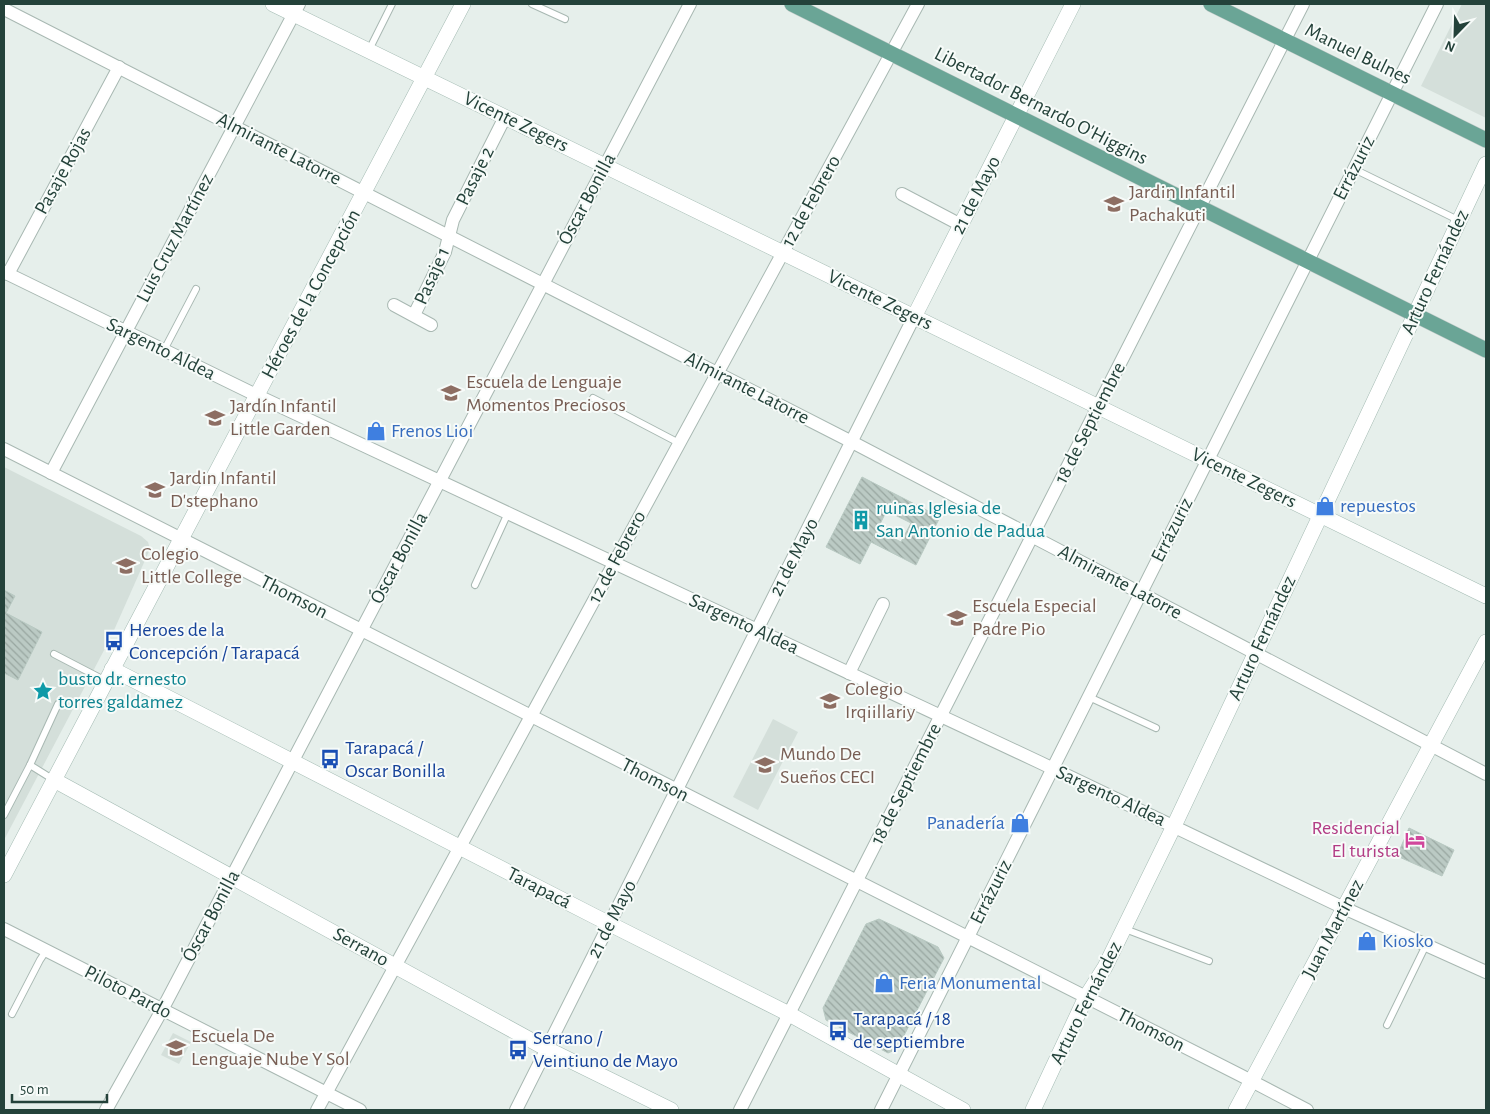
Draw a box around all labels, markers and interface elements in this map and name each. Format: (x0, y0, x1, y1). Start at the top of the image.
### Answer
north arrow (1430, 10, 1480, 60)
street label: Manuel Bulnes (1302, 20, 1414, 88)
text: N (1443, 38, 1458, 54)
street label: Libertador Bernardo O'Higgins (931, 43, 1151, 169)
street label: Vicente Zegers (460, 88, 572, 156)
street label: Almirante Latorre (213, 109, 345, 189)
street label: Pasaje Rojas (31, 124, 95, 218)
street label: Errázuriz (1329, 133, 1379, 203)
street label: Pasaje 2 (452, 143, 498, 209)
street label: Óscar Bonilla (554, 149, 620, 248)
street label: 12 de Febrero (778, 152, 844, 250)
street label: 21 de Mayo (948, 153, 1004, 237)
street label: Luis Cruz Martínez (133, 170, 217, 306)
place label: Jardin Infantil Pachakuti (1129, 182, 1236, 225)
school or university icon: Jardin Infantil Pachakuti (1103, 193, 1125, 215)
street label: Héroes de la Concepción (258, 206, 364, 382)
street label: Arturo Fernández (1397, 207, 1473, 337)
street label: Pasaje 1 (411, 244, 453, 308)
street label: Vicente Zegers (824, 266, 936, 334)
street label: Sargento Aldea (103, 314, 219, 384)
street label: Almirante Latorre (681, 348, 813, 428)
street label: 18 de Septiembre (1051, 359, 1129, 487)
place label: Escuela de Lenguaje Momentos Preciosos (466, 372, 626, 415)
school or university icon: Escuela de Lenguaje Momentos Preciosos (440, 382, 462, 404)
place label: Jardín Infantil Little Garden (230, 396, 337, 439)
school or university icon: Jardín Infantil Little Garden (204, 407, 226, 429)
shop icon: Frenos Lioi (365, 420, 387, 442)
place label: Frenos Lioi (391, 421, 473, 441)
street label: Vicente Zegers (1188, 444, 1300, 512)
place label: Jardin Infantil D'stephano (170, 468, 277, 511)
school or university icon: Jardin Infantil D'stephano (144, 479, 166, 501)
street label: Errázuriz (1147, 495, 1197, 565)
shop icon: repuestos (1314, 495, 1336, 517)
place label: repuestos (1340, 496, 1416, 516)
place label: ruinas Iglesia de San Antonio de Padua (876, 498, 1045, 541)
street label: Óscar Bonilla (366, 508, 432, 607)
street label: 12 de Febrero (584, 508, 650, 606)
building icon: ruinas Iglesia de San Antonio de Padua (850, 509, 872, 531)
street label: 21 de Mayo (766, 515, 822, 599)
street label: Almirante Latorre (1055, 541, 1185, 623)
place label: Colegio Little College (141, 544, 242, 587)
school or university icon: Colegio Little College (115, 555, 137, 577)
street label: Thomson (257, 572, 331, 622)
street label: Arturo Fernández (1224, 573, 1300, 703)
street label: Sargento Aldea (686, 590, 802, 658)
place label: Escuela Especial Padre Pio (972, 596, 1097, 639)
school or university icon: Escuela Especial Padre Pio (946, 607, 968, 629)
place label: Heroes de la Concepción / Tarapacá (129, 620, 300, 663)
bus stop icon: Heroes de la Concepción / Tarapacá (103, 630, 125, 652)
place label: busto dr. ernesto torres galdamez (58, 669, 187, 712)
place label: Colegio Irqiillariy (845, 679, 916, 722)
place icon: busto dr. ernesto torres galdamez (32, 680, 54, 702)
school or university icon: Colegio Irqiillariy (819, 690, 841, 712)
street label: 18 de Septiembre (867, 720, 945, 848)
place label: Tarapacá / Oscar Bonilla (345, 738, 446, 781)
place label: Mundo De Sueños CECI (780, 744, 875, 787)
bus stop icon: Tarapacá / Oscar Bonilla (319, 748, 341, 770)
school or university icon: Mundo De Sueños CECI (754, 754, 776, 776)
street label: Thomson (618, 755, 692, 805)
street label: Sargento Aldea (1053, 762, 1169, 830)
shop icon: Panadería (1009, 812, 1031, 834)
place label: Panadería (926, 813, 1005, 833)
place label: Residencial El turista (1312, 818, 1400, 861)
hotel icon: Residencial El turista (1404, 829, 1426, 851)
street label: Errázuriz (966, 857, 1016, 927)
street label: Tarapacá (504, 863, 574, 913)
street label: Óscar Bonilla (178, 866, 244, 965)
street label: Juan Martínez (1299, 876, 1367, 982)
street label: 21 de Mayo (584, 877, 640, 961)
street label: Serrano (330, 924, 392, 970)
shop icon: Kiosko (1356, 930, 1378, 952)
place label: Kiosko (1382, 931, 1434, 951)
street label: Arturo Fernández (1046, 938, 1126, 1068)
street label: Piloto Pardo (81, 962, 175, 1022)
shop icon: Feria Monumental (873, 972, 895, 994)
place label: Feria Monumental (899, 973, 1041, 993)
street label: Thomson (1114, 1005, 1188, 1055)
place label: Tarapacá / 18 de septiembre (853, 1009, 965, 1052)
bus stop icon: Tarapacá / 18 de septiembre (827, 1020, 849, 1042)
place label: Escuela De Lenguaje Nube Y Sol (191, 1026, 350, 1069)
place label: Serrano / Veintiuno de Mayo (533, 1028, 678, 1071)
school or university icon: Escuela De Lenguaje Nube Y Sol (165, 1037, 187, 1059)
bus stop icon: Serrano / Veintiuno de Mayo (507, 1039, 529, 1061)
scale bar (12, 1072, 108, 1104)
text: 50 m (20, 1082, 49, 1097)

